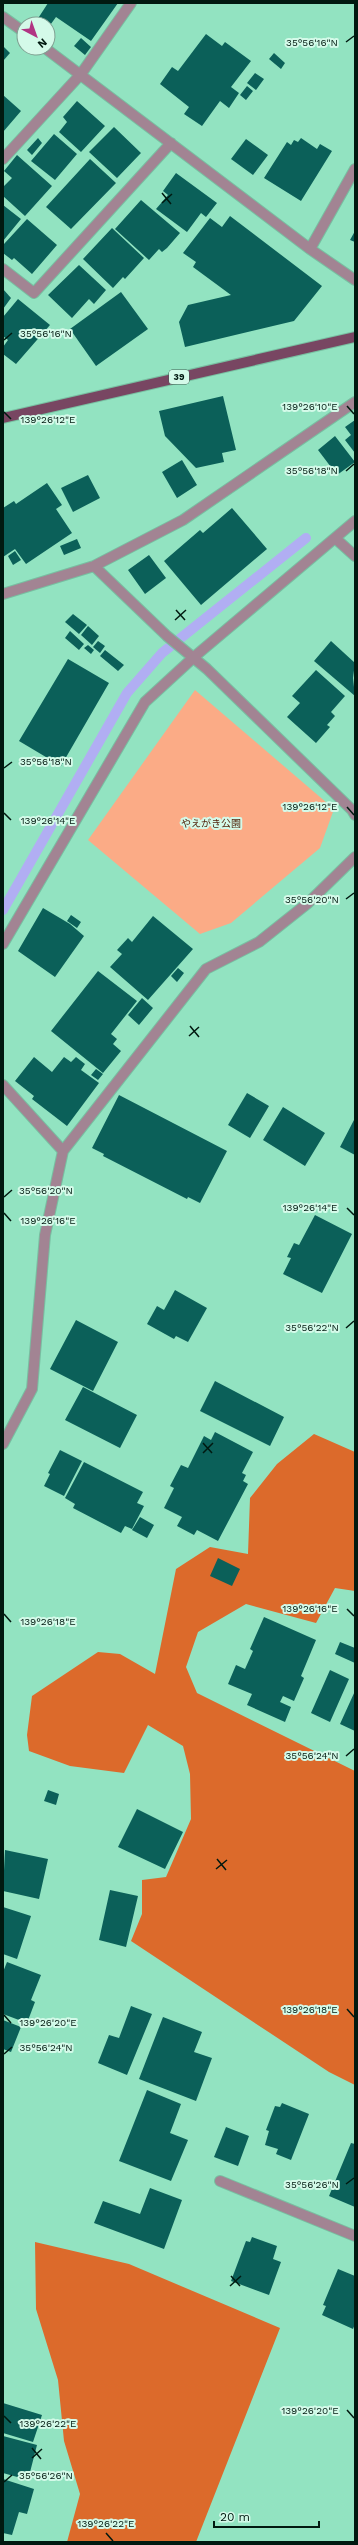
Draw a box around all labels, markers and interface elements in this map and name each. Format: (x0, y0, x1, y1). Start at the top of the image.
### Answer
north arrow (16, 16, 56, 56)
text: N (35, 36, 50, 51)
text: 35°56'16"N (286, 37, 338, 48)
text: 35°56'16"N (20, 328, 72, 339)
road number: 39 (169, 370, 189, 384)
text: 139°26'10"E (282, 401, 338, 412)
text: 139°26'12"E (21, 414, 75, 425)
text: 35°56'18"N (286, 465, 338, 476)
text: 35°56'18"N (20, 756, 72, 767)
text: 139°26'12"E (283, 801, 337, 812)
text: 139°26'14"E (21, 815, 75, 826)
park label: やえがき公園 (181, 818, 241, 829)
text: 35°56'20"N (285, 894, 339, 905)
text: 35°56'20"N (19, 1185, 73, 1196)
text: 139°26'14"E (283, 1202, 337, 1213)
text: 139°26'16"E (20, 1215, 76, 1226)
text: 35°56'22"N (285, 1322, 339, 1333)
text: 139°26'16"E (282, 1603, 338, 1614)
text: 139°26'18"E (20, 1616, 76, 1627)
text: 35°56'24"N (286, 1750, 339, 1761)
text: 139°26'18"E (282, 2004, 338, 2015)
text: 139°26'20"E (19, 2017, 77, 2028)
text: 35°56'24"N (20, 2042, 73, 2053)
text: 35°56'26"N (285, 2179, 339, 2190)
text: 139°26'20"E (281, 2405, 339, 2416)
text: 139°26'22"E (20, 2418, 76, 2429)
text: 35°56'26"N (19, 2470, 73, 2481)
scale bar (214, 2503, 319, 2529)
text: 20 m (220, 2510, 250, 2524)
text: 139°26'22"E (78, 2518, 134, 2529)

